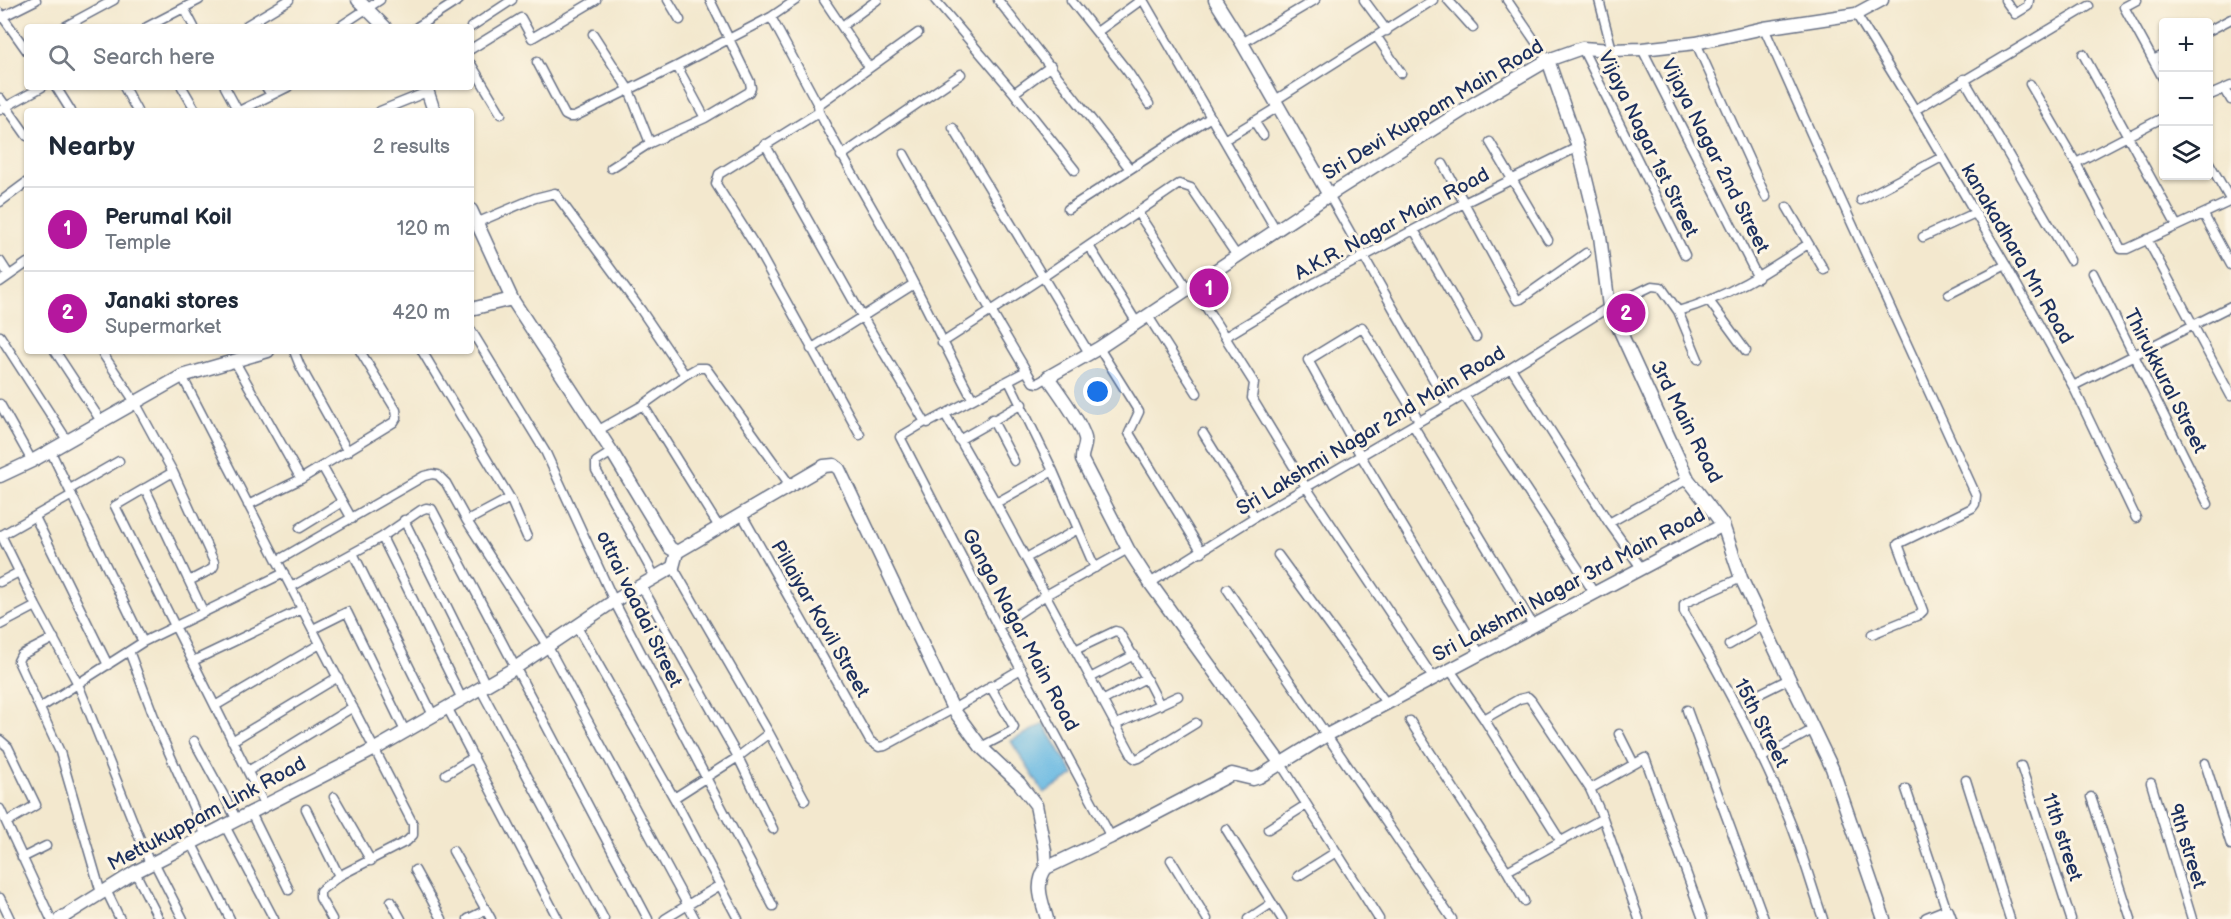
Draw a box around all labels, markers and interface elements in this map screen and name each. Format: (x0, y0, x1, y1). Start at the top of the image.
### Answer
map controls (2159, 18, 2213, 180)
button: + (2159, 18, 2213, 72)
search box (24, 24, 474, 90)
street label: Sri Devi Kuppam Main Road (1318, 34, 1548, 186)
icon: search (45, 41, 78, 74)
text: Search here (93, 44, 215, 71)
street label: Vijaya Nagar 1st Street (1593, 47, 1703, 241)
street label: Vijaya Nagar 2nd Street (1656, 55, 1774, 257)
button: − (2159, 72, 2213, 126)
button: layers (2159, 126, 2213, 180)
text: Nearby (48, 132, 135, 163)
text: 2 results (373, 135, 450, 159)
street label: kanakadhara Mn Road (1956, 160, 2078, 348)
street label: A.K.R. Nagar Main Road (1291, 163, 1493, 285)
text: Perumal Koil (105, 204, 232, 231)
text: 1 (63, 217, 72, 241)
text: 120 m (397, 217, 450, 241)
text: Temple (105, 231, 171, 255)
pin: 1 (1190, 266, 1228, 310)
text: Janaki stores (105, 288, 238, 315)
pin: 2 (1606, 290, 1646, 336)
text: 2 (62, 301, 73, 325)
text: 420 m (392, 301, 450, 325)
street label: Thirukkural Street (2118, 305, 2212, 457)
text: Supermarket (105, 315, 221, 339)
street label: Sri Lakshmi Nagar 2nd Main Road (1232, 341, 1510, 521)
street label: 3rd Main Road (1645, 357, 1727, 487)
your location (1083, 377, 1112, 406)
street label: Sri Lakshmi Nagar 3rd Main Road (1429, 503, 1709, 667)
street label: Ganga Nagar Main Road (956, 525, 1084, 735)
street label: ottrai vaadai Street (591, 527, 687, 691)
street label: Pillaiyar Kovil Street (765, 536, 875, 702)
street label: 15th Street (1728, 675, 1794, 771)
street label: Mettukuppam Link Road (104, 752, 310, 876)
street label: 11th street (2037, 790, 2087, 884)
street label: 9th street (2163, 801, 2211, 891)

